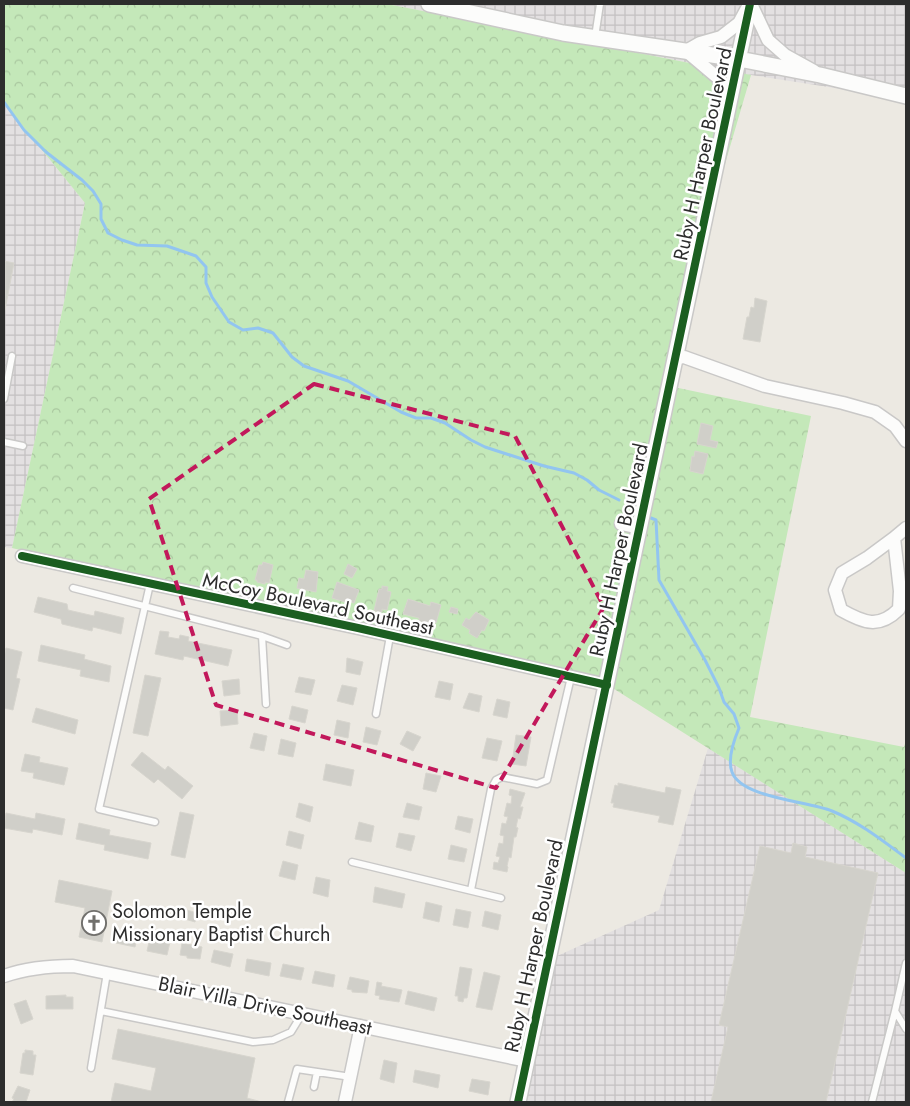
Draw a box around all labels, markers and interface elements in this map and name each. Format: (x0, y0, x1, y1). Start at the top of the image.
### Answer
street label: Ruby H Harper Boulevard (666, 45, 740, 263)
street label: Ruby H Harper Boulevard (582, 441, 656, 659)
street label: McCoy Boulevard Southeast (200, 565, 436, 643)
street label: Ruby H Harper Boulevard (497, 837, 571, 1055)
place label: Solomon Temple Missionary Baptist Church (112, 897, 330, 949)
church icon: Solomon Temple Missionary Baptist Church (81, 910, 107, 936)
street label: Blair Villa Drive Southeast (156, 969, 375, 1043)

